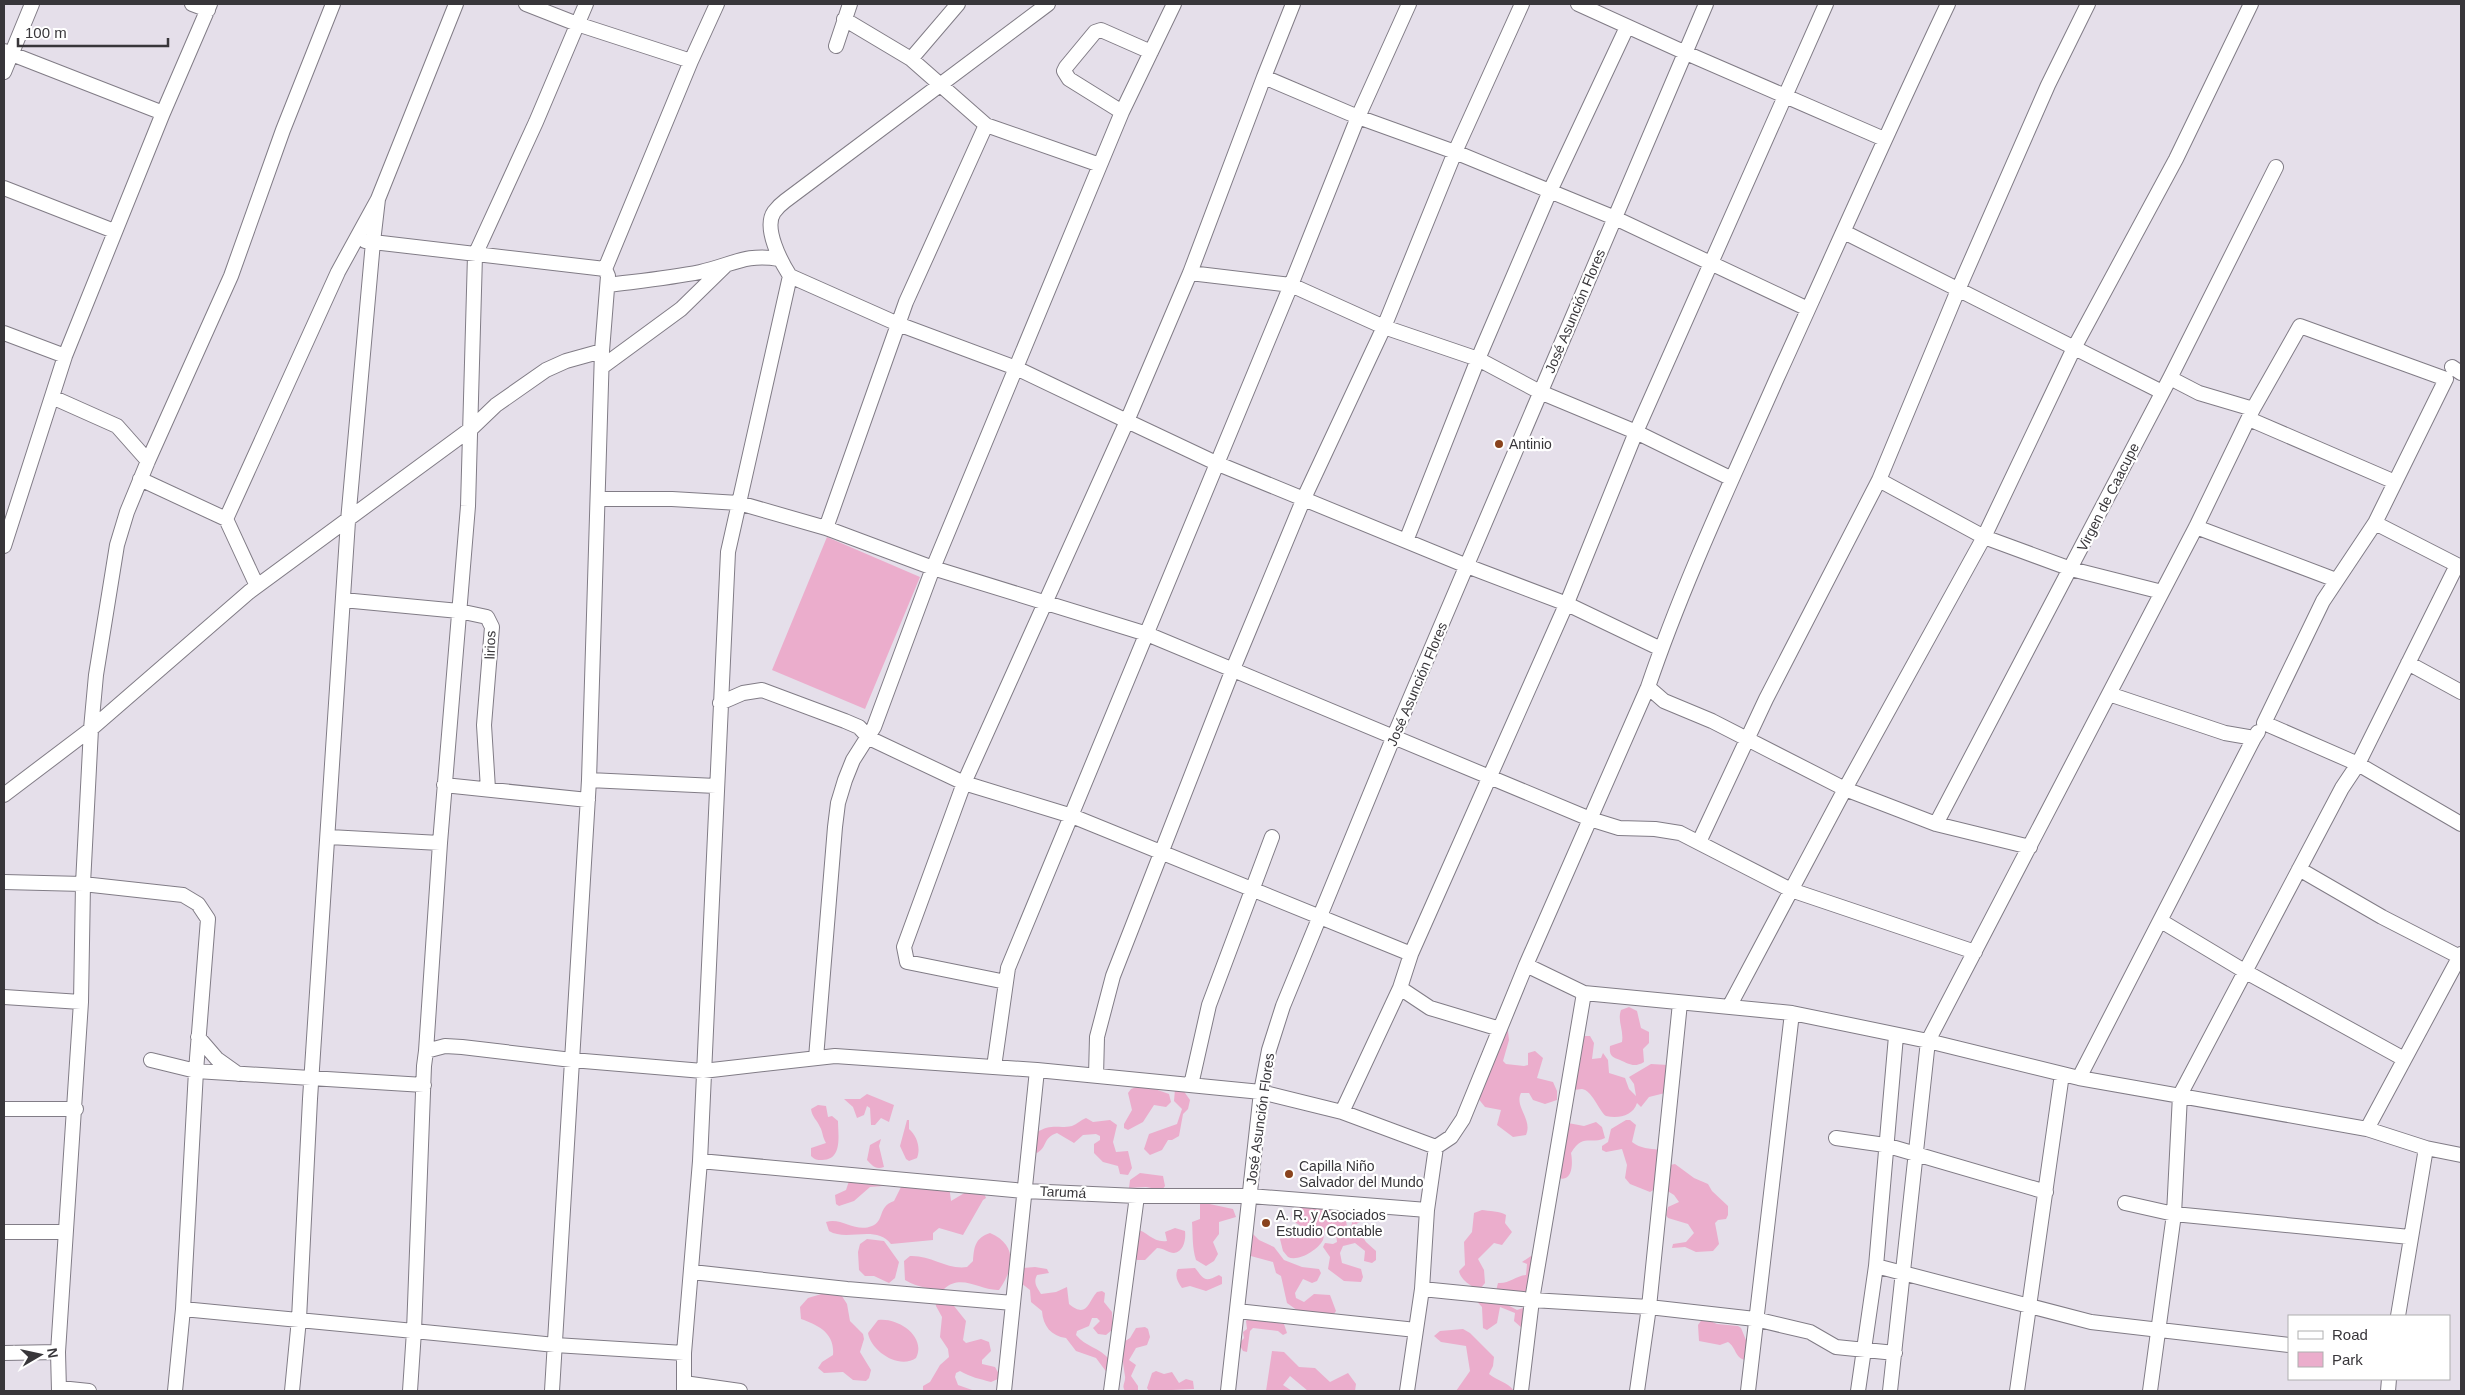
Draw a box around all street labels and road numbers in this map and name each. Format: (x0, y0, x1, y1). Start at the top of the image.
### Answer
street label: José Asunción Flores (1542, 247, 1608, 375)
street label: Virgen de Caacupe (2074, 440, 2142, 554)
street label: José Asunción Flores (1384, 620, 1450, 748)
street label: lirios (482, 630, 498, 660)
street label: José Asunción Flores (1243, 1052, 1277, 1186)
street label: Tarumá (1039, 1183, 1087, 1201)

